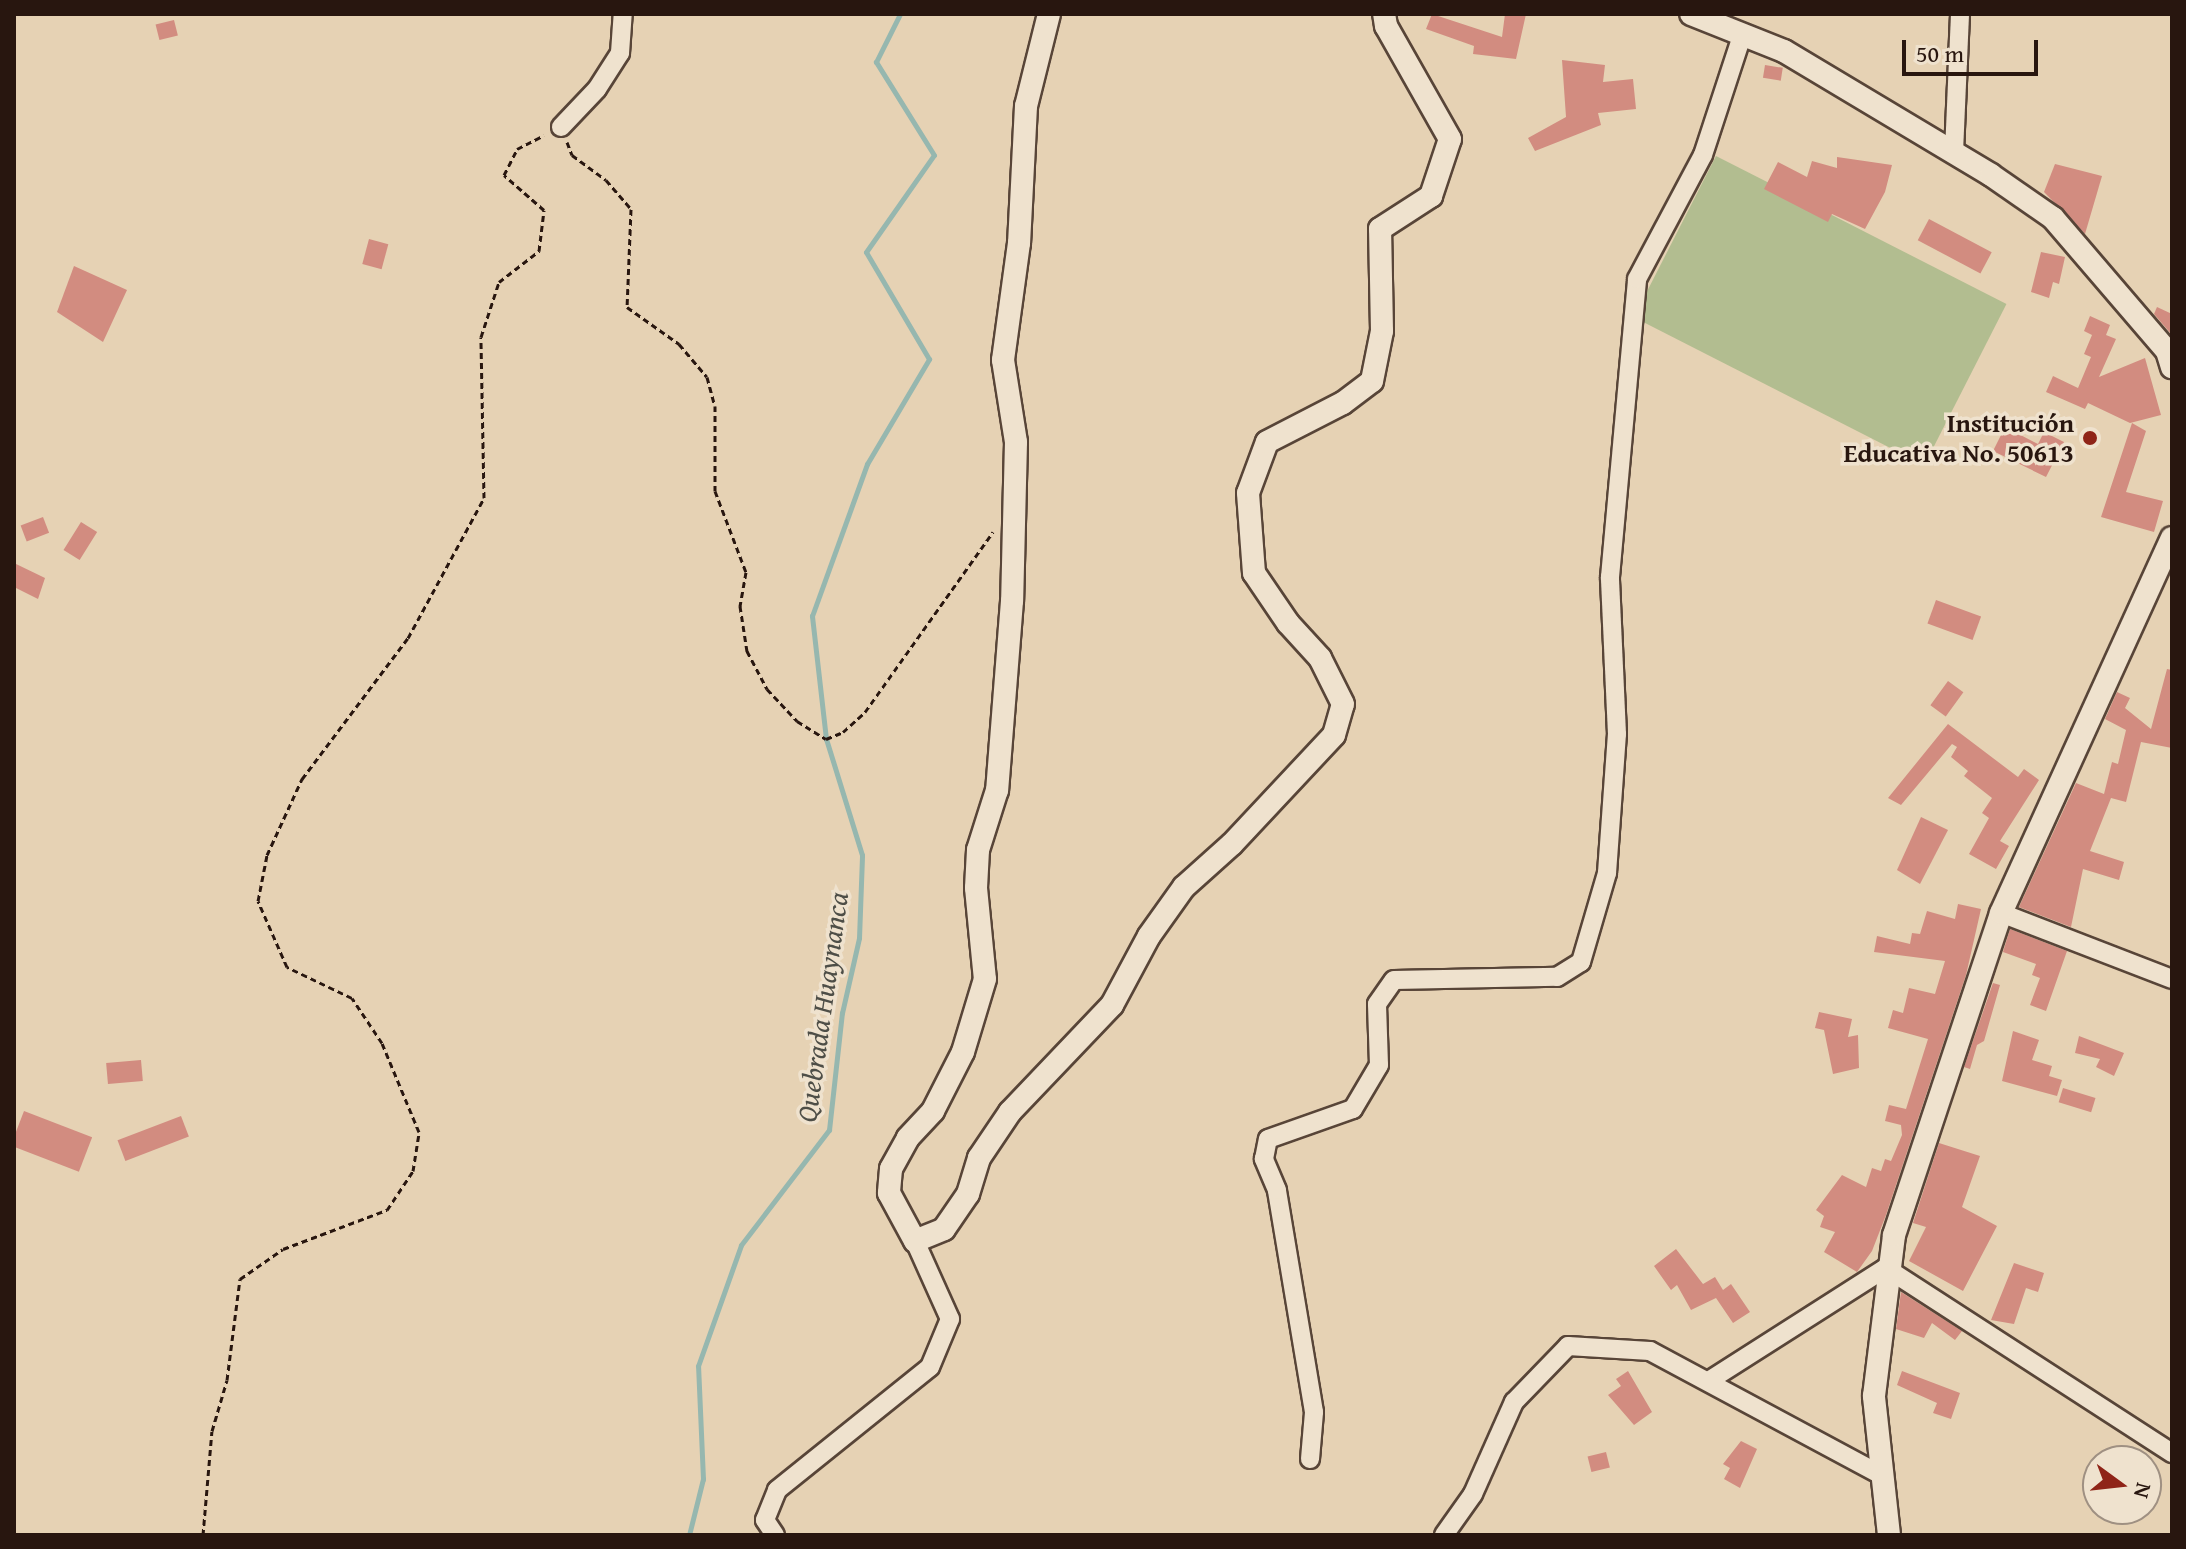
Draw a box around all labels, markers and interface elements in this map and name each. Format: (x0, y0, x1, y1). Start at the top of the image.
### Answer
scale bar (1906, 24, 2042, 74)
text: 50 m (1916, 36, 1964, 71)
place label: Institución Educativa No. 50613 (1844, 407, 2074, 468)
marker: Institución Educativa No. 50613 (2081, 429, 2099, 447)
water label: Quebrada Huaynanca (789, 890, 855, 1124)
north arrow (2082, 1445, 2162, 1525)
text: N (2126, 1479, 2161, 1502)

